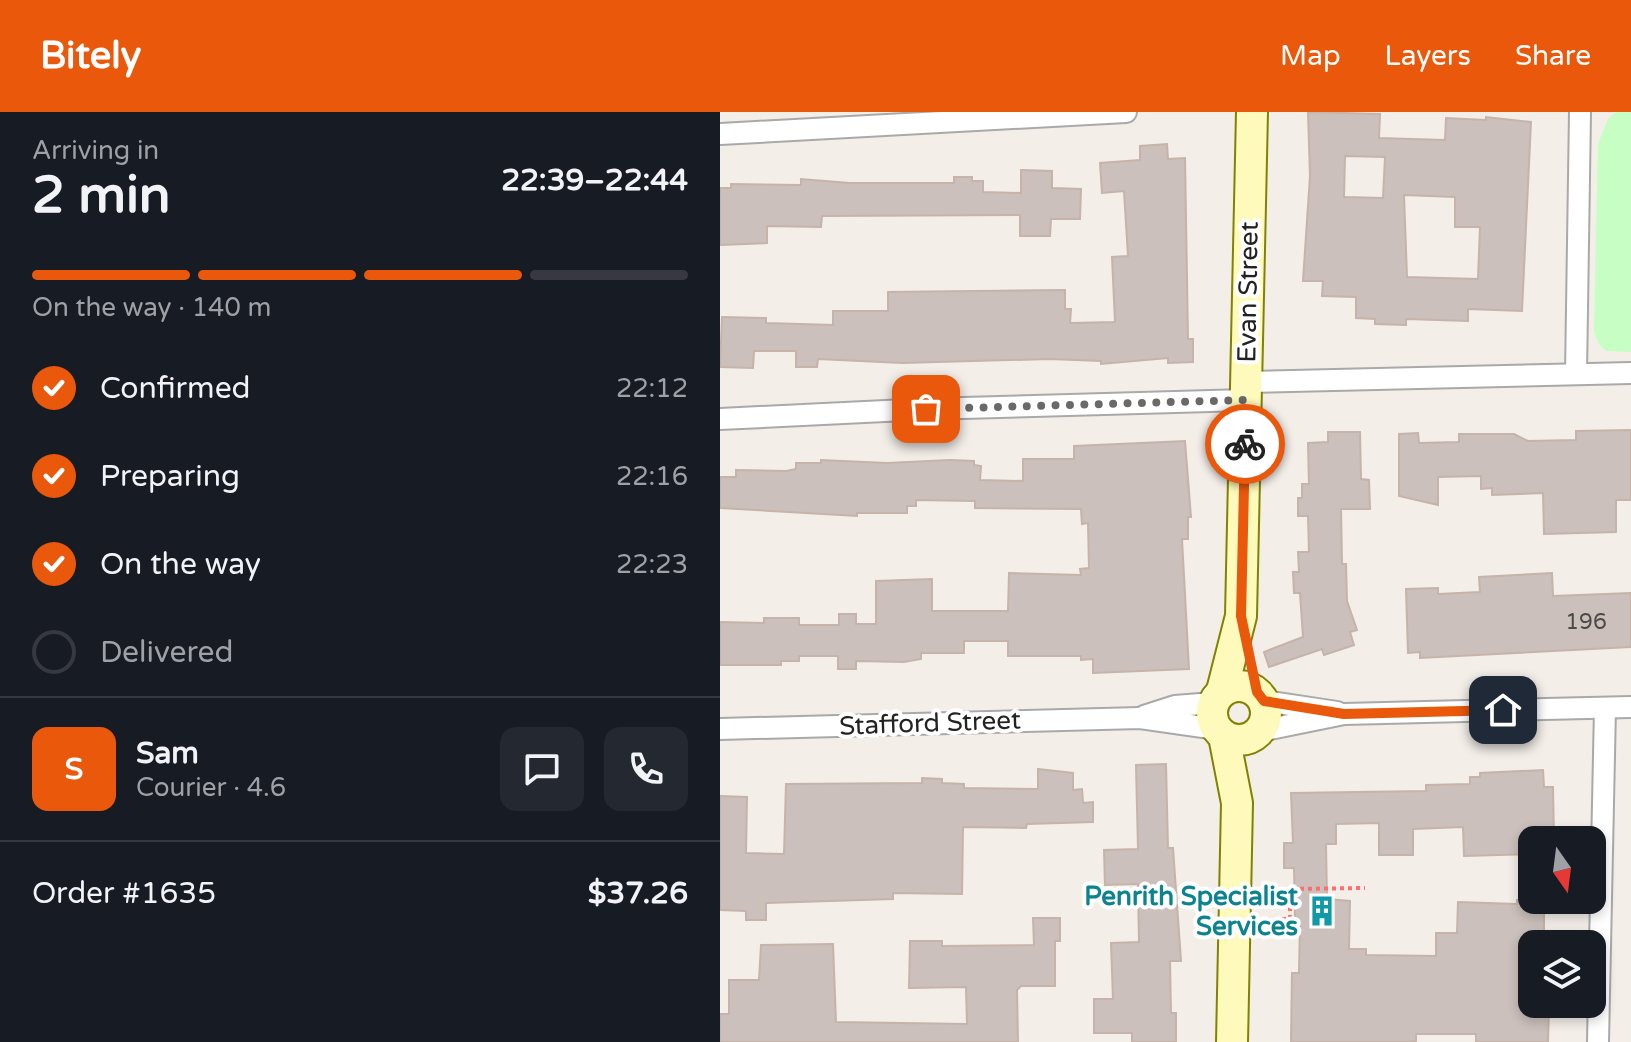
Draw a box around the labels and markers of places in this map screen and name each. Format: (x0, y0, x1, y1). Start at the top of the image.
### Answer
pin (892, 375, 960, 443)
pin (1469, 676, 1537, 744)
place label: Penrith Specialist Services (1084, 881, 1298, 942)
building icon: Penrith Specialist Services (1305, 894, 1339, 928)

